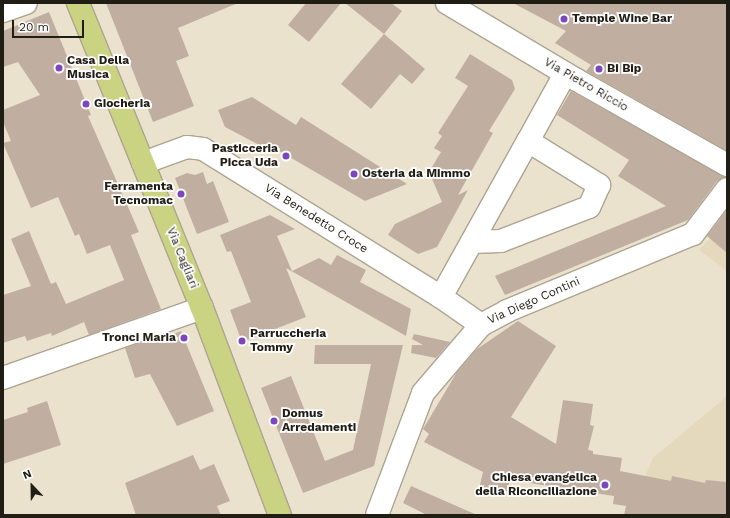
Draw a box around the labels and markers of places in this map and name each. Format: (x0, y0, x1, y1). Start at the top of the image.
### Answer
place label: Temple Wine Bar (572, 12, 672, 26)
marker: Temple Wine Bar (559, 14, 569, 24)
place label: Casa Della Musica (67, 54, 129, 82)
place label: Bi Bip (607, 62, 641, 76)
marker: Casa Della Musica (54, 63, 64, 73)
marker: Bi Bip (594, 64, 604, 74)
place label: Giocheria (94, 97, 150, 111)
marker: Giocheria (81, 99, 91, 109)
place label: Pasticceria Picca Uda (212, 142, 278, 170)
marker: Pasticceria Picca Uda (281, 151, 291, 161)
place label: Osteria da Mimmo (362, 167, 471, 181)
marker: Osteria da Mimmo (349, 169, 359, 179)
place label: Ferramenta Tecnomac (104, 180, 173, 208)
marker: Ferramenta Tecnomac (176, 189, 186, 199)
place label: Parruccheria Tommy (250, 327, 326, 355)
place label: Tronci Maria (102, 331, 176, 345)
marker: Tronci Maria (179, 333, 189, 343)
marker: Parruccheria Tommy (237, 336, 247, 346)
place label: Domus Arredamenti (282, 407, 356, 435)
marker: Domus Arredamenti (269, 416, 279, 426)
place label: Chiesa evangelica della Riconciliazione (475, 471, 597, 499)
marker: Chiesa evangelica della Riconciliazione (600, 480, 610, 490)

